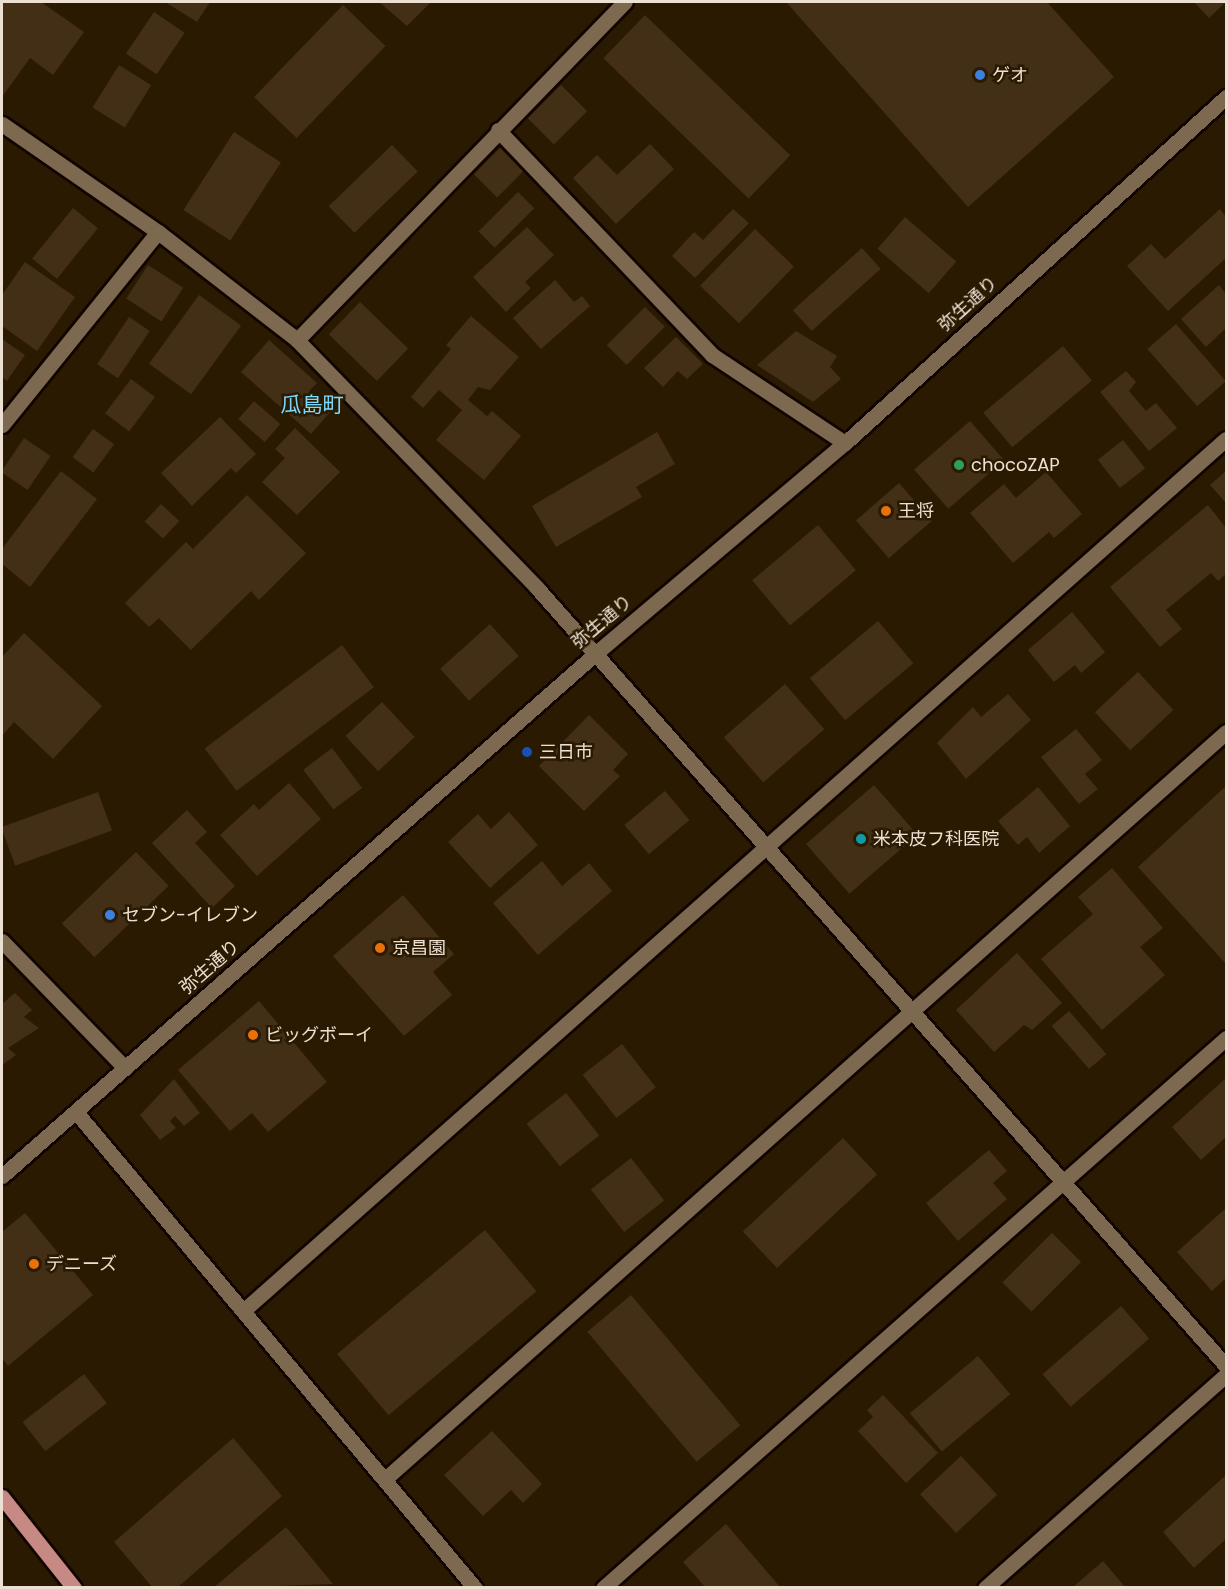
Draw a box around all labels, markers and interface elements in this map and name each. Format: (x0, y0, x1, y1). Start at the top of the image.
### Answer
place label: ゲオ (992, 64, 1028, 86)
marker: ゲオ (973, 68, 987, 82)
street label: 弥生通り (934, 272, 1002, 336)
district label: 瓜島町 (281, 392, 343, 418)
place label: chocoZAP (971, 454, 1060, 476)
marker: chocoZAP (952, 458, 966, 472)
place label: 王将 (898, 500, 934, 522)
marker: 王将 (879, 504, 893, 518)
street label: 弥生通り (567, 591, 637, 653)
place label: 三日市 (539, 741, 593, 763)
marker: 三日市 (520, 745, 534, 759)
place label: 米本皮フ科医院 (873, 828, 999, 850)
marker: 米本皮フ科医院 (854, 832, 868, 846)
place label: セブン-イレブン (122, 904, 258, 926)
marker: セブン-イレブン (103, 908, 117, 922)
street label: 弥生通り (176, 935, 244, 999)
place label: 京昌園 (392, 937, 446, 959)
marker: 京昌園 (373, 941, 387, 955)
place label: ビッグボーイ (265, 1024, 373, 1046)
marker: ビッグボーイ (246, 1028, 260, 1042)
place label: デニーズ (46, 1253, 118, 1275)
marker: デニーズ (27, 1257, 41, 1271)

